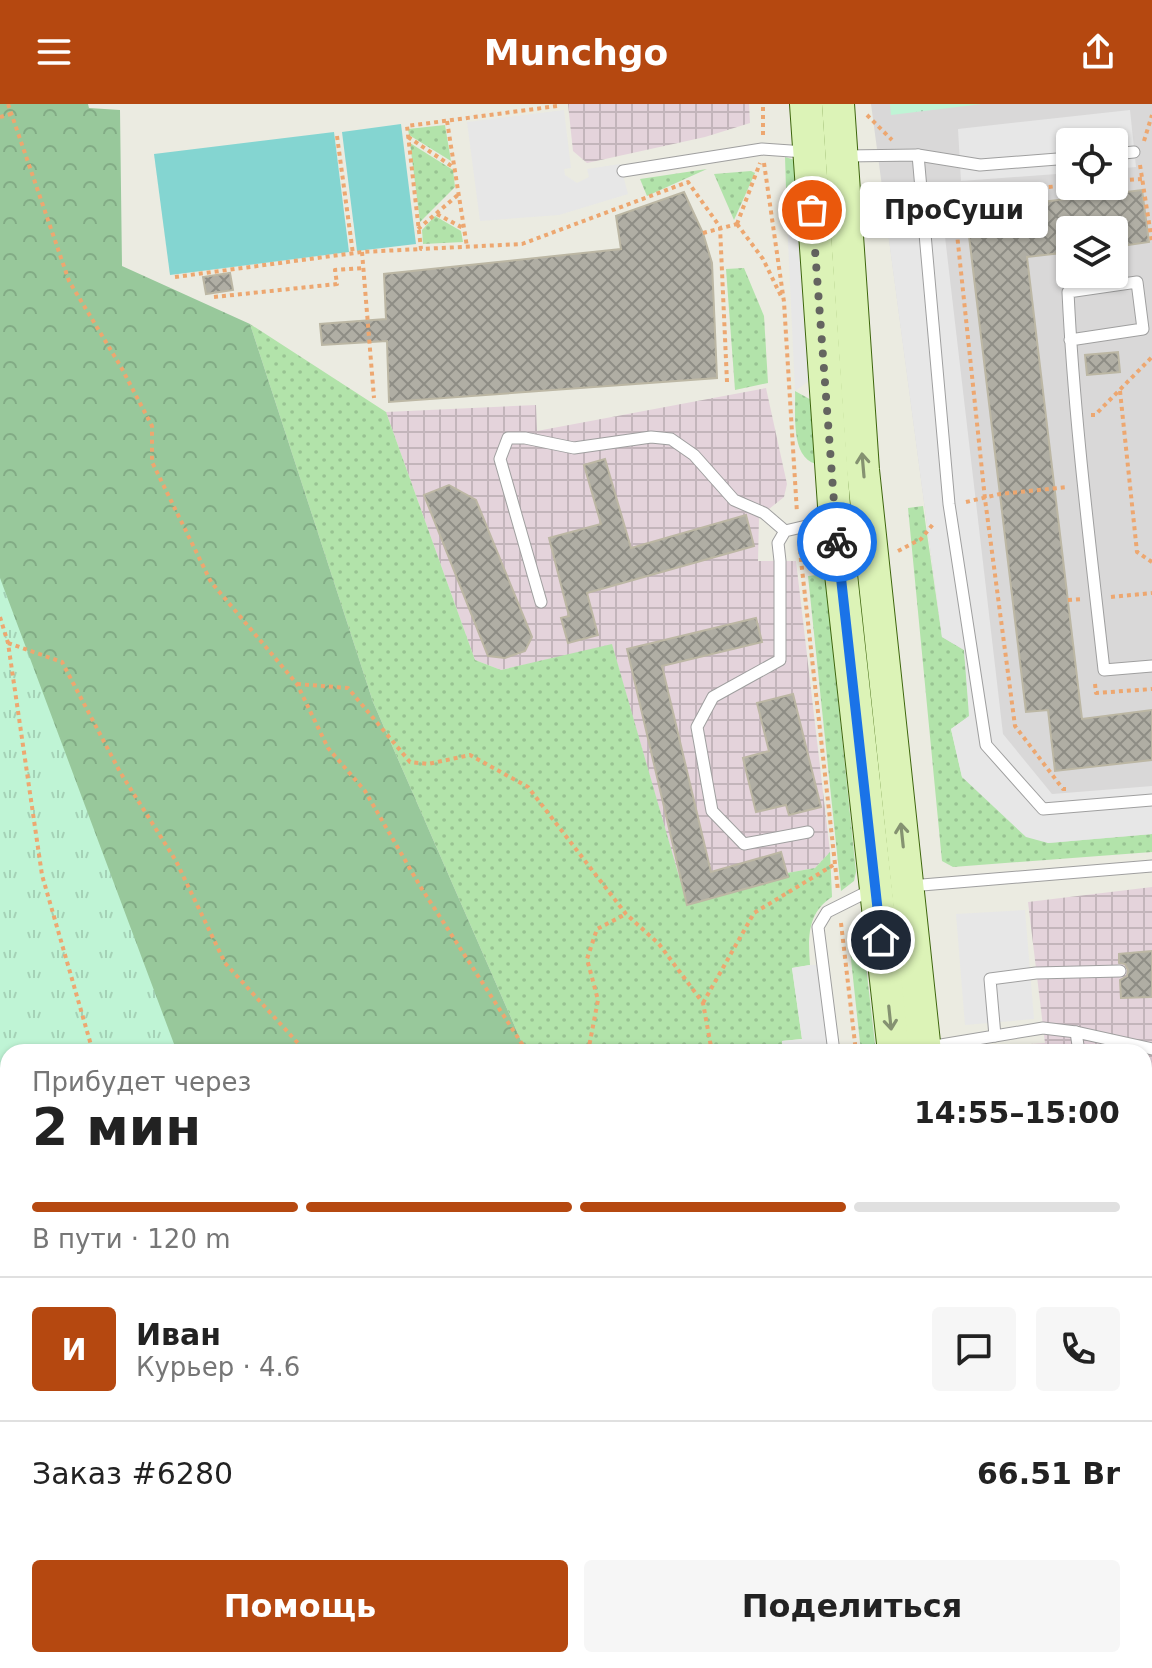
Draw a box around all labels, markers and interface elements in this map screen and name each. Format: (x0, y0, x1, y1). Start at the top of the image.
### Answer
icon: menu (32, 30, 76, 74)
icon: share (1076, 30, 1120, 74)
text: Munchgo (484, 32, 668, 73)
map controls (1056, 128, 1128, 288)
button: locate (1056, 128, 1128, 200)
pin (778, 176, 846, 244)
callout: ПроСуши (860, 182, 1048, 238)
icon: bag (790, 188, 834, 232)
text: ПроСуши (884, 195, 1024, 225)
button: layers (1056, 216, 1128, 288)
one-way arrow (855, 452, 870, 479)
courier (797, 502, 877, 582)
icon: bike (815, 520, 859, 564)
one-way arrow (894, 822, 909, 849)
pin (847, 906, 915, 974)
icon: home (859, 918, 903, 962)
one-way arrow (883, 1004, 898, 1031)
text: Прибудет через (32, 1067, 251, 1097)
text: 14:55–15:00 (914, 1095, 1120, 1130)
text: 2 мин (32, 1097, 201, 1157)
text: В пути · 120 m (32, 1224, 231, 1254)
button: chat (932, 1307, 1016, 1391)
button: phone (1036, 1307, 1120, 1391)
text: Иван (136, 1317, 221, 1352)
text: И (61, 1332, 87, 1367)
text: Курьер · 4.6 (136, 1352, 300, 1382)
text: Заказ #6280 (32, 1456, 233, 1491)
text: 66.51 Br (977, 1456, 1120, 1491)
button: Помощь (32, 1560, 568, 1652)
button: Поделиться (584, 1560, 1120, 1652)

